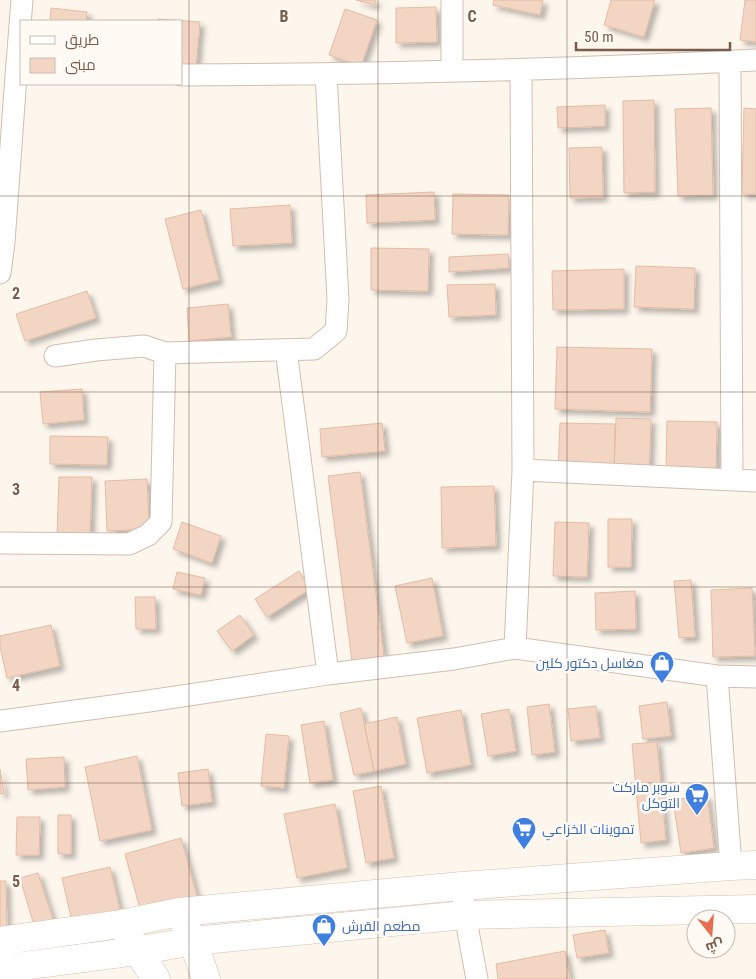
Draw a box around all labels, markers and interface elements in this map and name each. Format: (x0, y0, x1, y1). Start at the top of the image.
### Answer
text: B (280, 7, 289, 26)
text: C (467, 7, 477, 26)
legend (20, 20, 182, 85)
scale bar (576, 20, 730, 52)
text: 50 m (584, 28, 614, 46)
text: طريق (65, 31, 99, 50)
text: مبنى (65, 56, 96, 75)
text: 2 (12, 284, 20, 303)
text: 3 (12, 480, 20, 499)
shop icon: مغاسل دكتور كلين (649, 650, 675, 684)
place label: مغاسل دكتور كلين (536, 655, 644, 671)
text: 4 (12, 676, 20, 695)
place label: سوبر ماركت التوكل (612, 779, 680, 811)
supermarket icon: سوبر ماركت التوكل (684, 782, 710, 816)
supermarket icon: تموينات الخزاعي (511, 816, 537, 850)
place label: تموينات الخزاعي (542, 821, 634, 841)
text: 5 (12, 872, 20, 891)
north arrow (686, 909, 736, 959)
shop icon: مطعم القرش (311, 913, 337, 947)
place label: مطعم القرش (342, 918, 421, 936)
text: ش (704, 935, 726, 957)

